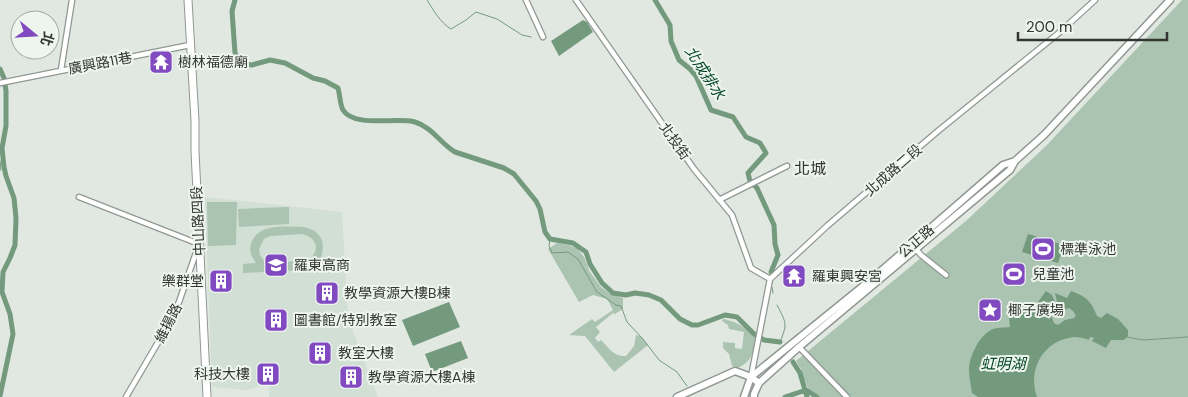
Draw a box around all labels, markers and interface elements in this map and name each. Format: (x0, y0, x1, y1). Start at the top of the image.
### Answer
north arrow (10, 10, 60, 60)
scale bar (1018, 10, 1167, 42)
text: 200 m (1026, 17, 1072, 37)
text: 北 (37, 30, 58, 48)
water label: 北成排水 (680, 42, 730, 104)
street label: 廣興路11巷 (67, 48, 133, 78)
temple icon: 樹林福德廟 (148, 49, 174, 75)
place label: 樹林福德廟 (178, 53, 248, 71)
street label: 北投街 (656, 119, 694, 163)
street label: 北成路二段 (861, 140, 925, 200)
district label: 北城 (794, 158, 826, 179)
street label: 中山路四段 (187, 186, 209, 256)
street label: 公正路 (894, 220, 938, 262)
sports icon: 標準泳池 (1030, 236, 1056, 262)
place label: 標準泳池 (1060, 240, 1116, 258)
school or university icon: 羅東高商 (263, 252, 289, 278)
place label: 羅東高商 (294, 256, 350, 274)
sports icon: 兒童池 (1001, 261, 1027, 287)
temple icon: 羅東興安宮 (781, 263, 807, 289)
place label: 兒童池 (1032, 265, 1074, 283)
place label: 羅東興安宮 (812, 267, 882, 285)
building icon: 樂群堂 (208, 268, 234, 294)
place label: 樂群堂 (162, 272, 204, 290)
building icon: 教學資源大樓B棟 (314, 280, 340, 306)
place label: 教學資源大樓B棟 (344, 284, 450, 302)
place icon: 椰子廣場 (977, 297, 1003, 323)
street label: 維揚路 (150, 300, 186, 346)
place label: 椰子廣場 (1008, 301, 1064, 319)
building icon: 圖書館/特別教室 (263, 307, 289, 333)
place label: 圖書館/特別教室 (294, 311, 398, 329)
building icon: 教室大樓 (307, 340, 333, 366)
place label: 教室大樓 (338, 344, 394, 362)
water label: 虹明湖 (980, 354, 1027, 374)
building icon: 科技大樓 (255, 361, 281, 387)
building icon: 教學資源大樓A棟 (338, 364, 364, 390)
place label: 科技大樓 (194, 365, 250, 383)
place label: 教學資源大樓A棟 (368, 368, 475, 386)

